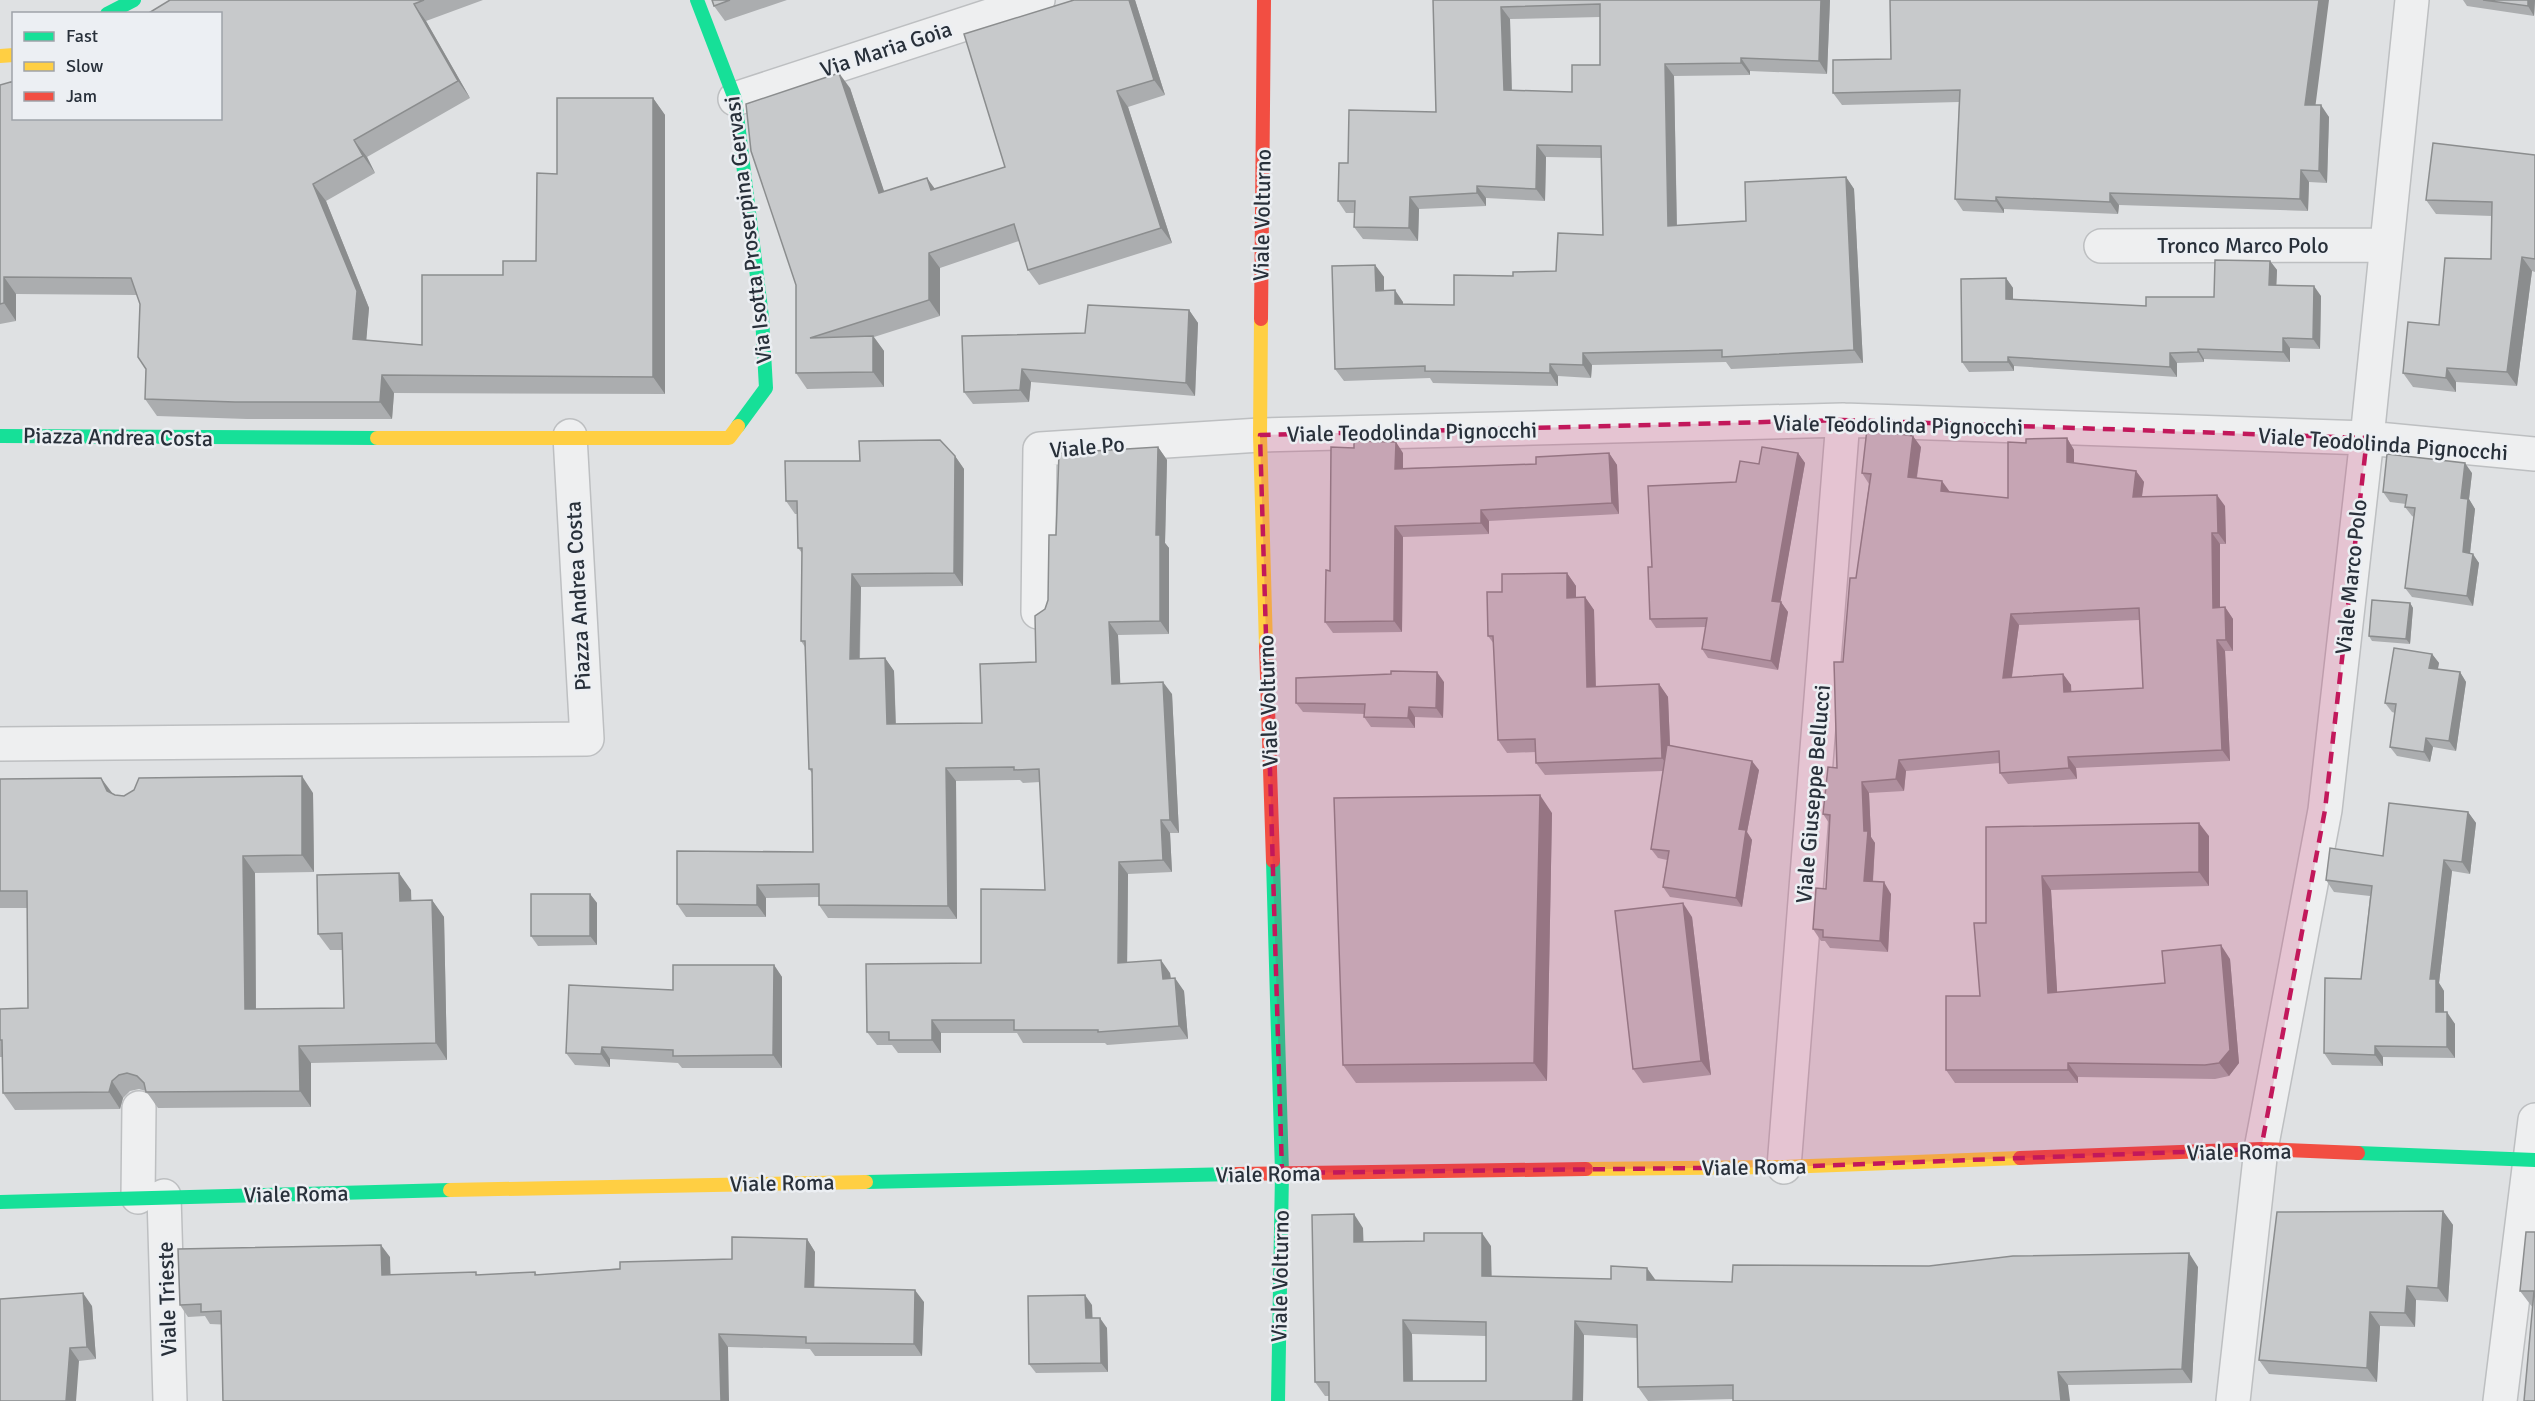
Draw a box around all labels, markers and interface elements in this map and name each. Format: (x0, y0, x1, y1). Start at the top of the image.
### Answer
legend (12, 12, 222, 120)
street label: Via Maria Goia (817, 15, 955, 83)
text: Fast (66, 25, 98, 47)
text: Slow (66, 55, 103, 77)
text: Jam (66, 85, 97, 107)
street label: Via Isotta Proserpina Gervasi (718, 95, 778, 365)
street label: Viale Volturno (1247, 149, 1277, 281)
street label: Tronco Marco Polo (2157, 232, 2329, 259)
street label: Viale Teodolinda Pignocchi (1773, 409, 2023, 441)
street label: Viale Teodolinda Pignocchi (1287, 416, 1537, 448)
street label: Piazza Andrea Costa (23, 422, 213, 452)
street label: Viale Teodolinda Pignocchi (2257, 422, 2509, 466)
street label: Viale Po (1048, 430, 1126, 464)
street label: Viale Marco Polo (2329, 498, 2373, 656)
street label: Piazza Andrea Costa (560, 500, 596, 692)
street label: Viale Volturno (1252, 634, 1284, 768)
street label: Viale Giuseppe Bellucci (1790, 684, 1836, 904)
street label: Viale Roma (2186, 1138, 2292, 1166)
street label: Viale Roma (1701, 1153, 1807, 1181)
street label: Viale Roma (1215, 1160, 1321, 1188)
street label: Viale Roma (729, 1169, 835, 1197)
street label: Viale Roma (243, 1180, 349, 1208)
street label: Viale Volturno (1265, 1210, 1295, 1342)
street label: Viale Trieste (151, 1241, 183, 1357)

